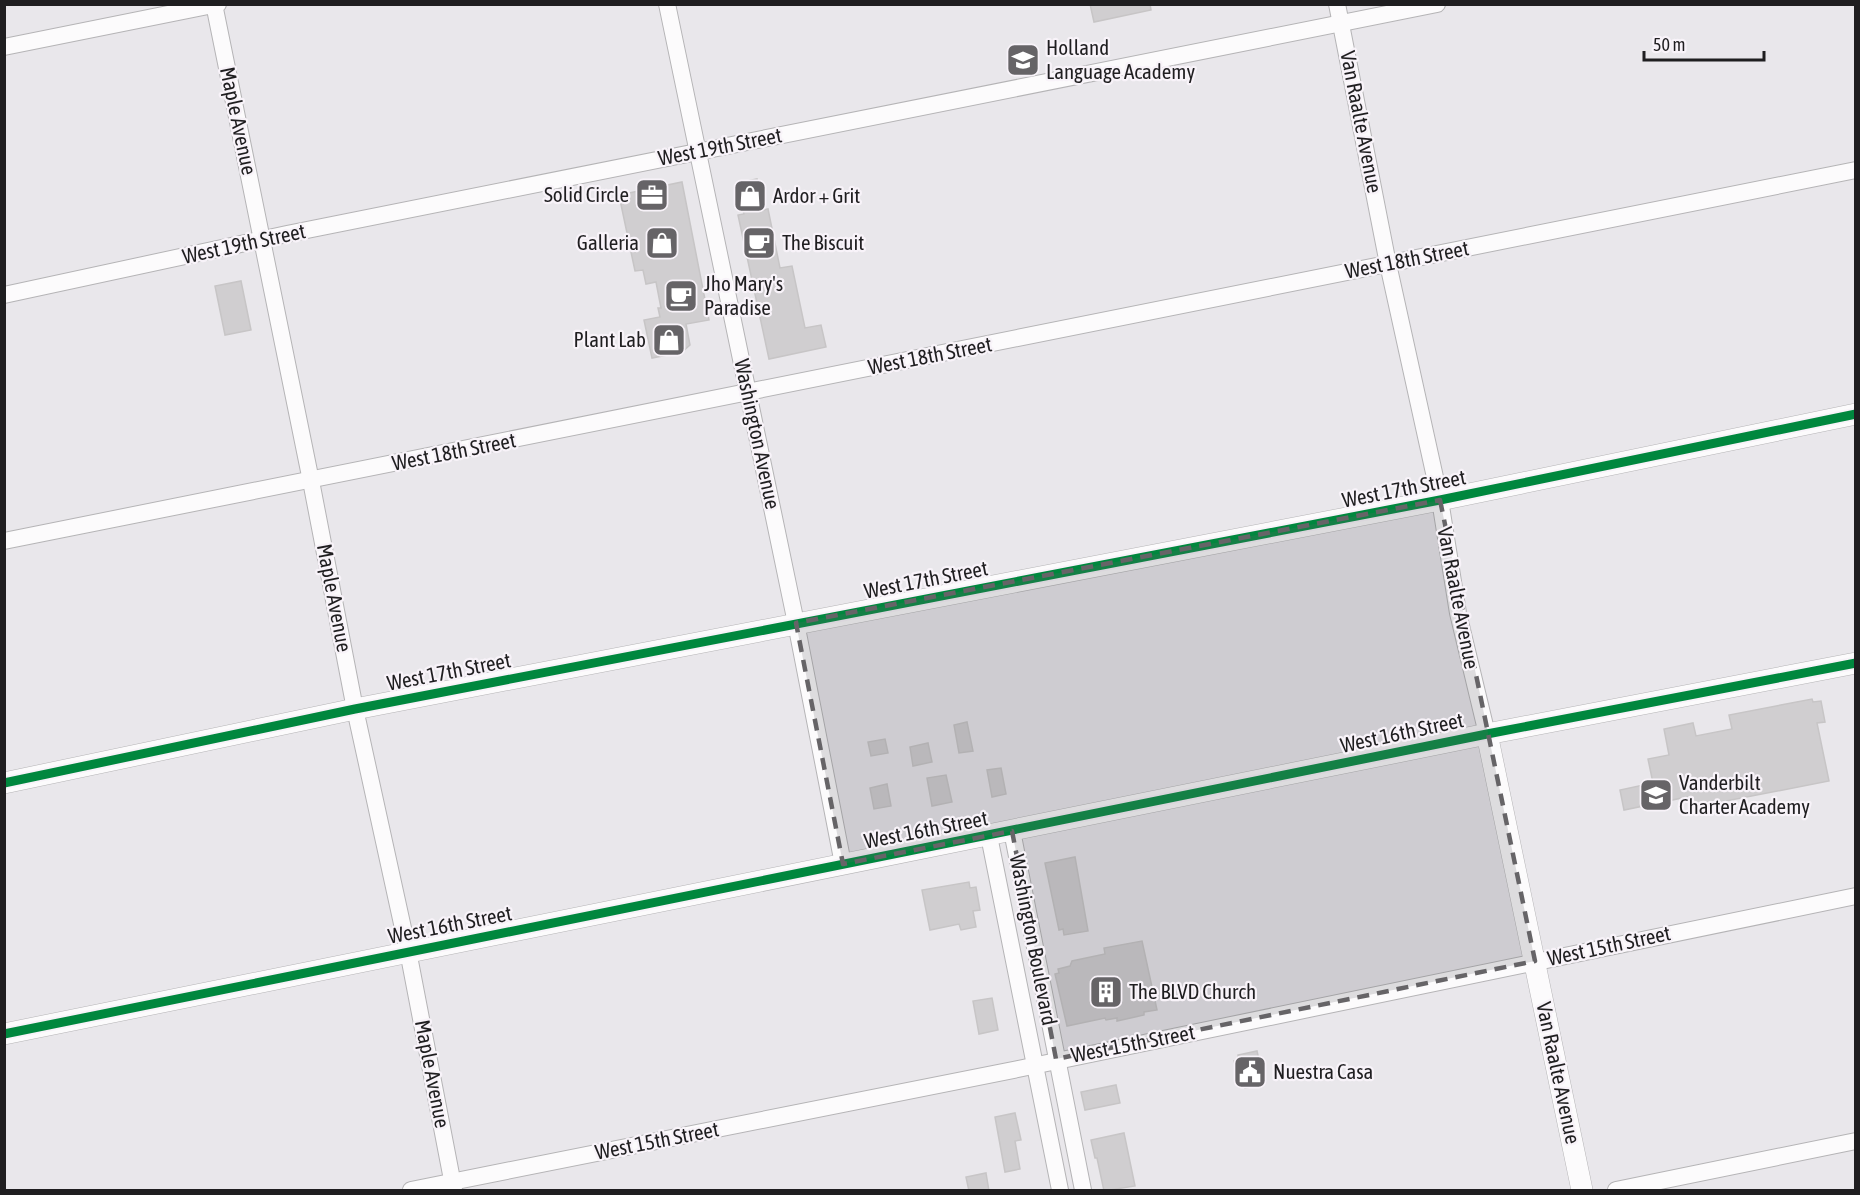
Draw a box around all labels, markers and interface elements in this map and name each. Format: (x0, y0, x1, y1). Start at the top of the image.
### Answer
scale bar (1644, 24, 1764, 62)
text: 50 m (1653, 34, 1685, 55)
place label: Holland Language Academy (1046, 35, 1195, 83)
school or university icon: Holland Language Academy (1005, 42, 1041, 78)
street label: Van Raalte Avenue (1336, 49, 1388, 195)
street label: Maple Avenue (216, 65, 262, 177)
street label: West 19th Street (656, 122, 784, 170)
office icon: Solid Circle (634, 177, 670, 213)
shop icon: Ardor + Grit (732, 178, 768, 214)
place label: Solid Circle (544, 182, 629, 206)
place label: Ardor + Grit (773, 183, 860, 207)
street label: West 19th Street (180, 218, 308, 268)
shop icon: Galleria (644, 225, 680, 261)
cafe icon: The Biscuit (741, 225, 777, 261)
place label: Galleria (577, 230, 639, 254)
place label: The Biscuit (782, 230, 864, 254)
street label: West 18th Street (1343, 235, 1471, 283)
place label: Jho Mary's Paradise (704, 271, 783, 319)
cafe icon: Jho Mary's Paradise (663, 278, 699, 314)
shop icon: Plant Lab (651, 322, 687, 358)
place label: Plant Lab (573, 327, 646, 351)
street label: West 18th Street (866, 331, 994, 379)
street label: Washington Avenue (730, 357, 786, 511)
street label: West 18th Street (390, 427, 518, 475)
street label: West 17th Street (1340, 464, 1468, 512)
street label: Van Raalte Avenue (1433, 525, 1485, 671)
street label: Maple Avenue (313, 542, 357, 654)
street label: West 17th Street (862, 555, 990, 603)
street label: West 17th Street (385, 647, 513, 695)
street label: West 16th Street (1338, 707, 1466, 757)
place label: Vanderbilt Charter Academy (1679, 770, 1810, 818)
school or university icon: Vanderbilt Charter Academy (1638, 777, 1674, 813)
street label: West 16th Street (862, 805, 990, 853)
street label: Washington Boulevard (1006, 852, 1062, 1027)
street label: West 16th Street (386, 900, 514, 948)
street label: West 15th Street (1545, 920, 1673, 970)
building icon: The BLVD Church (1088, 974, 1124, 1010)
place label: The BLVD Church (1129, 979, 1256, 1003)
street label: Van Raalte Avenue (1532, 1000, 1586, 1146)
street label: Maple Avenue (411, 1018, 455, 1130)
street label: West 15th Street (1069, 1019, 1197, 1067)
public building icon: Nuestra Casa (1232, 1054, 1268, 1090)
place label: Nuestra Casa (1273, 1059, 1373, 1083)
street label: West 15th Street (593, 1116, 721, 1164)

